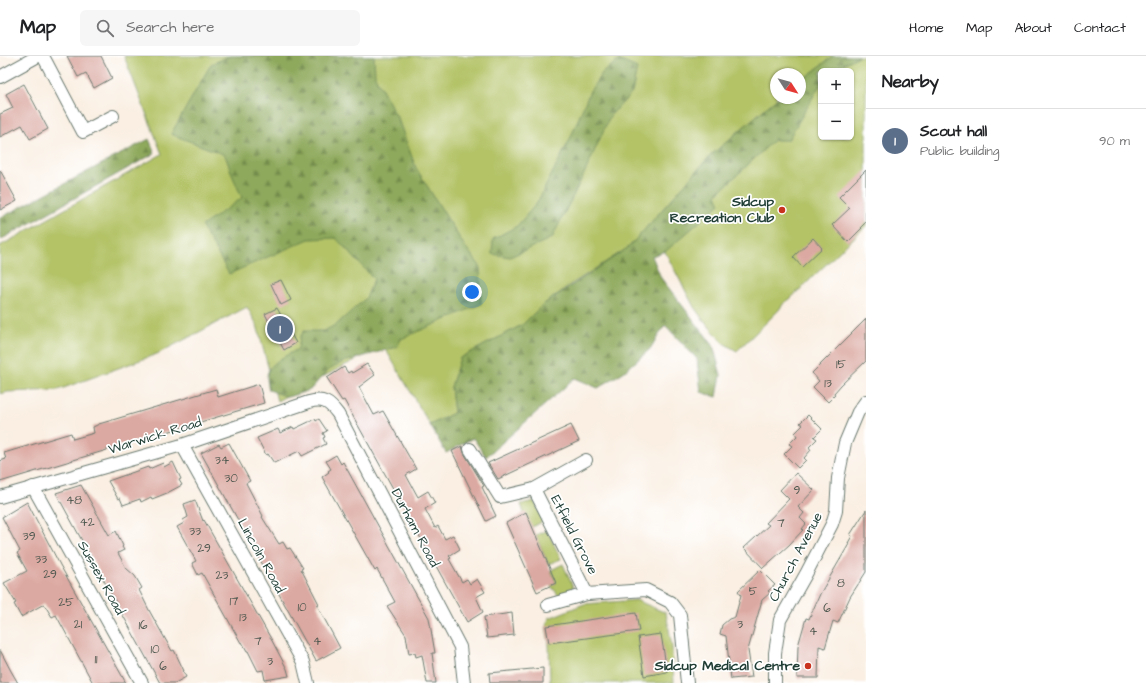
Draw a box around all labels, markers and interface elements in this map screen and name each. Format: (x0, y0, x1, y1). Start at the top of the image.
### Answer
search box (80, 10, 360, 46)
text: Map (20, 14, 56, 41)
icon: search (94, 17, 116, 39)
text: Search here (126, 17, 215, 38)
text: Home (909, 18, 944, 38)
text: Map (966, 18, 992, 38)
text: About (1014, 18, 1052, 38)
text: Contact (1074, 18, 1126, 38)
north arrow (770, 68, 806, 104)
map controls (818, 68, 854, 140)
button: + (818, 68, 854, 104)
text: Nearby (882, 70, 939, 94)
button: − (818, 104, 854, 140)
text: Scout hall (920, 121, 987, 142)
text: 1 (894, 132, 896, 150)
text: 90 m (1099, 132, 1130, 150)
text: Public building (920, 142, 999, 160)
place label: Sidcup Recreation Club (670, 192, 774, 228)
marker: Sidcup Recreation Club (777, 205, 787, 215)
your location (462, 282, 482, 302)
pin: 1 (267, 314, 293, 344)
house number: 15 (836, 356, 847, 373)
house number: 13 (824, 375, 832, 392)
street label: Warwick Road (106, 412, 204, 460)
house number: 34 (215, 452, 229, 469)
house number: 30 (224, 470, 238, 487)
house number: 9 (794, 482, 801, 499)
street label: Durham Road (386, 485, 444, 571)
house number: 48 (66, 492, 82, 509)
street label: Etfield Grove (545, 492, 603, 579)
street label: Church Avenue (764, 508, 828, 605)
house number: 42 (79, 514, 95, 531)
street label: Lincoln Road (232, 515, 290, 597)
house number: 7 (777, 515, 785, 532)
house number: 33 (189, 523, 201, 540)
house number: 39 (23, 528, 36, 545)
street label: Sussex Road (72, 537, 130, 619)
house number: 29 (197, 540, 211, 557)
house number: 33 (35, 551, 47, 568)
house number: 29 (43, 566, 57, 583)
house number: 23 (216, 567, 228, 584)
house number: 8 (837, 575, 845, 592)
house number: 5 (749, 583, 758, 600)
house number: 17 (230, 593, 239, 610)
house number: 25 (58, 594, 74, 611)
house number: 10 (297, 599, 307, 616)
house number: 6 (823, 600, 831, 617)
house number: 13 (239, 609, 247, 626)
house number: 21 (74, 616, 83, 633)
house number: 3 (737, 616, 743, 633)
house number: 16 (138, 617, 148, 634)
house number: 4 (809, 623, 817, 640)
house number: 7 (254, 633, 262, 650)
house number: 4 (313, 633, 321, 650)
house number: 10 (150, 641, 160, 658)
house number: 11 (94, 651, 98, 668)
house number: 3 (267, 653, 273, 670)
place label: Sidcup Medical Centre (654, 656, 800, 676)
house number: 6 (159, 658, 167, 675)
marker: Sidcup Medical Centre (803, 661, 813, 671)

